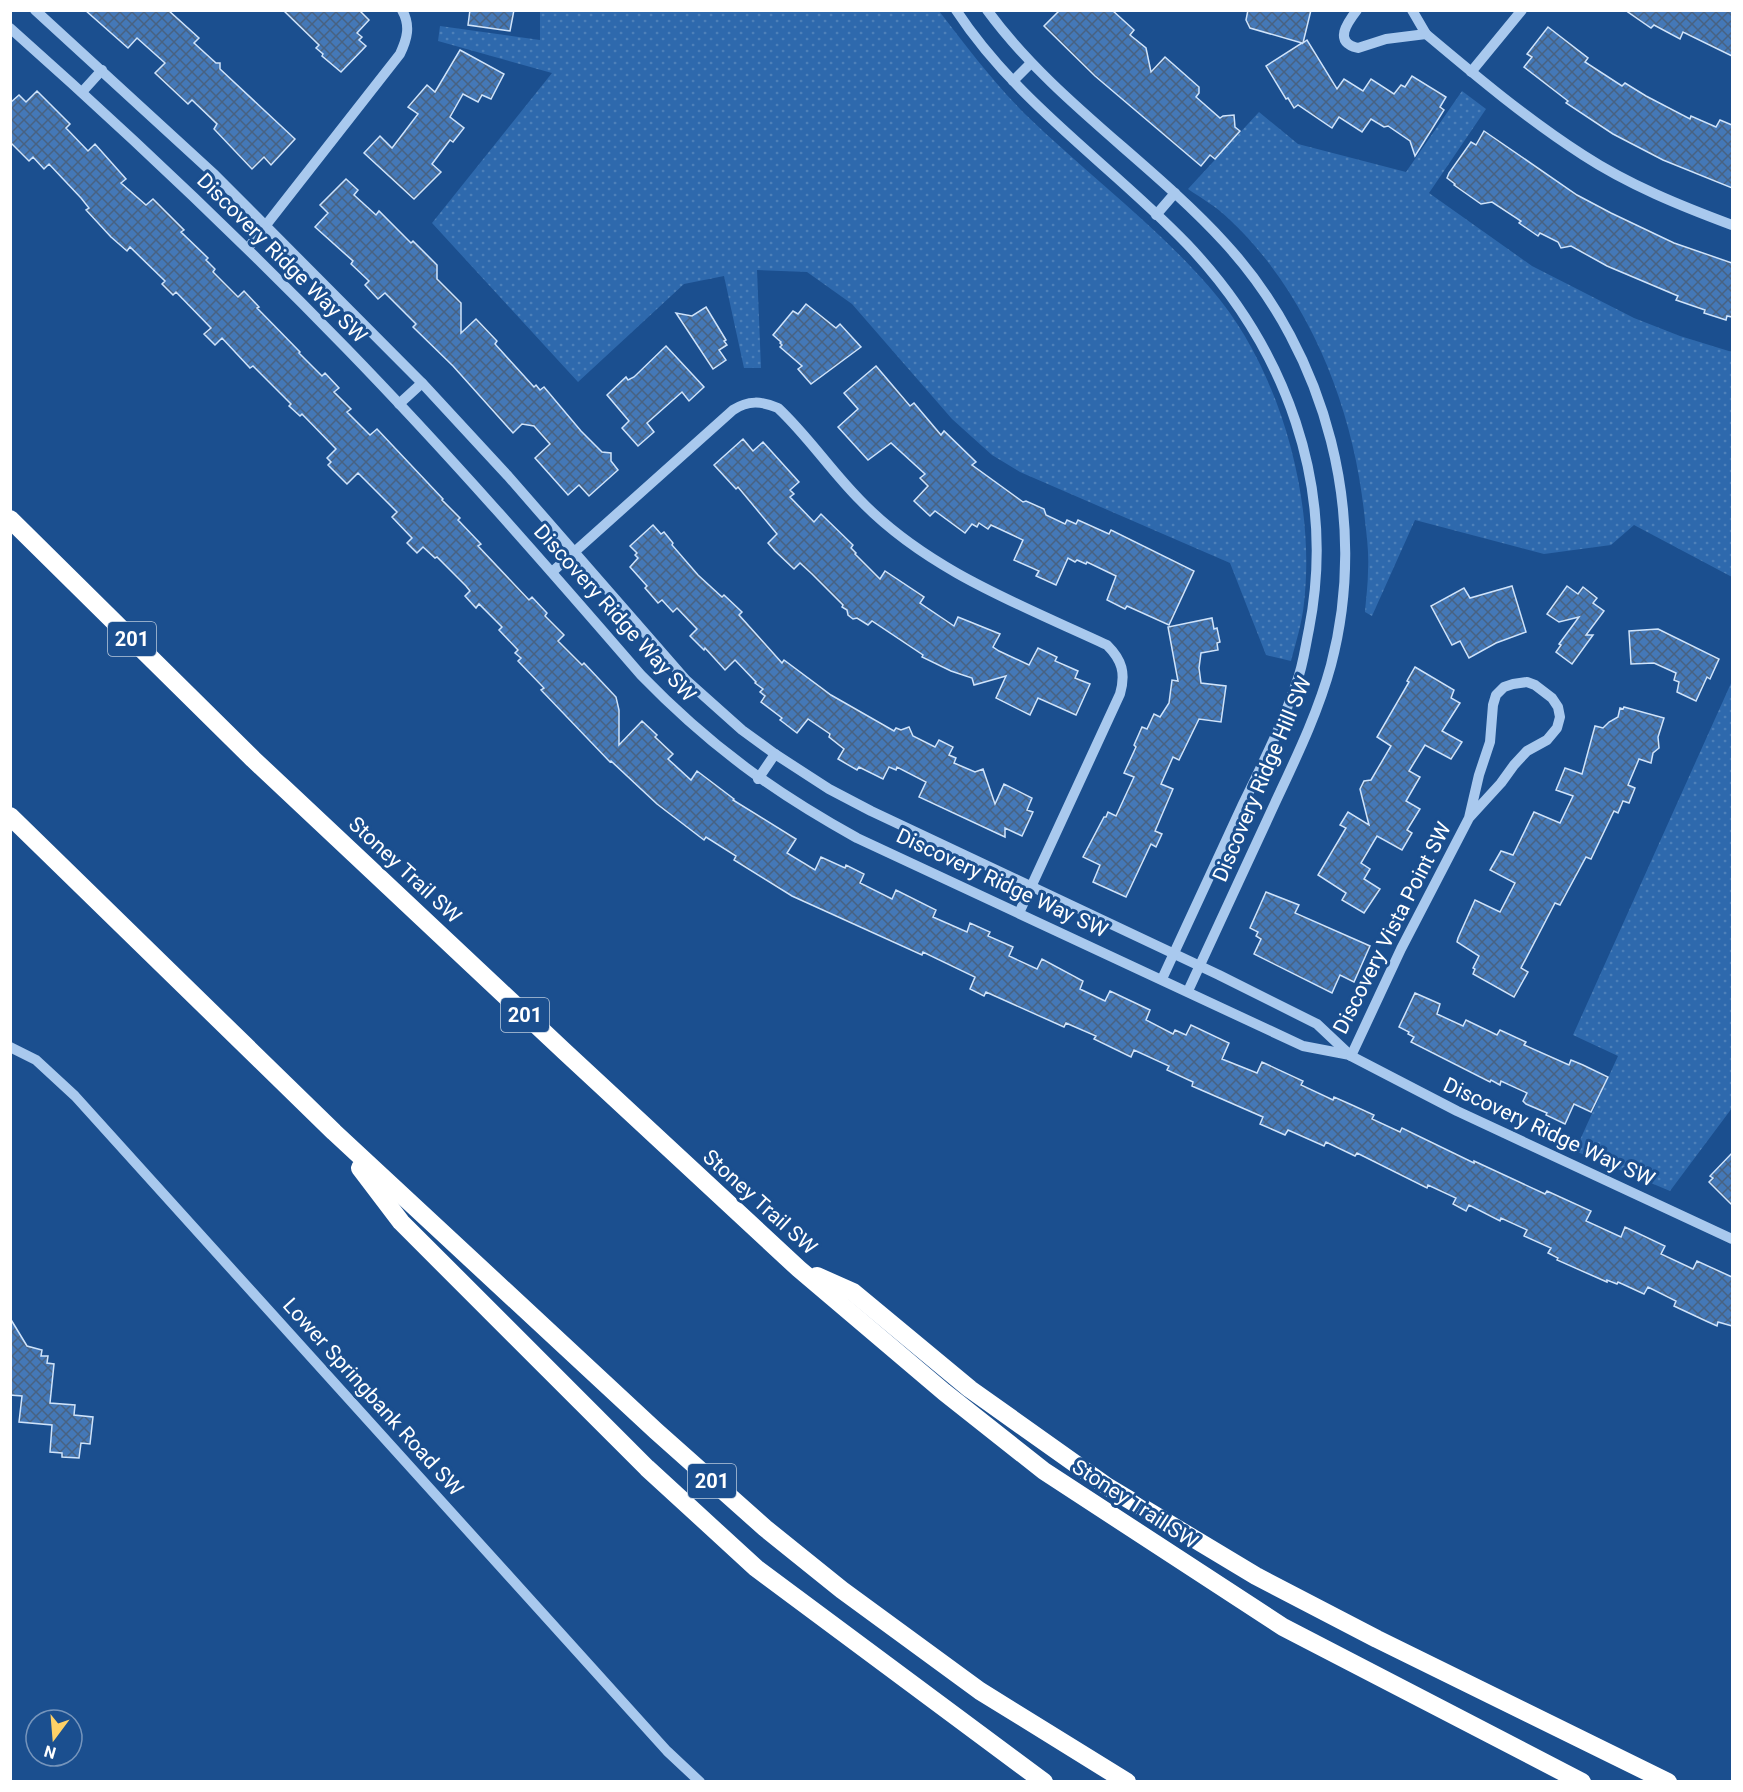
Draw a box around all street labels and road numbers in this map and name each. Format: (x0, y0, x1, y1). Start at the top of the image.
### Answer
street label: Discovery Ridge Way SW (192, 168, 372, 348)
street label: Discovery Ridge Way SW (529, 520, 701, 707)
road number: 201 (108, 622, 156, 656)
street label: Discovery Ridge Hill SW (1208, 672, 1316, 885)
street label: Stoney Trail SW (344, 812, 466, 928)
street label: Discovery Vista Point SW (1328, 818, 1456, 1038)
street label: Discovery Ridge Way SW (893, 824, 1112, 943)
road number: 201 (501, 998, 549, 1032)
street label: Discovery Ridge Way SW (1440, 1073, 1659, 1192)
street label: Stoney Trail SW (698, 1145, 822, 1260)
street label: Lower Springbank Road SW (278, 1293, 468, 1501)
street label: Stoney Trail SW (1068, 1454, 1203, 1554)
road number: 201 (688, 1464, 736, 1498)

